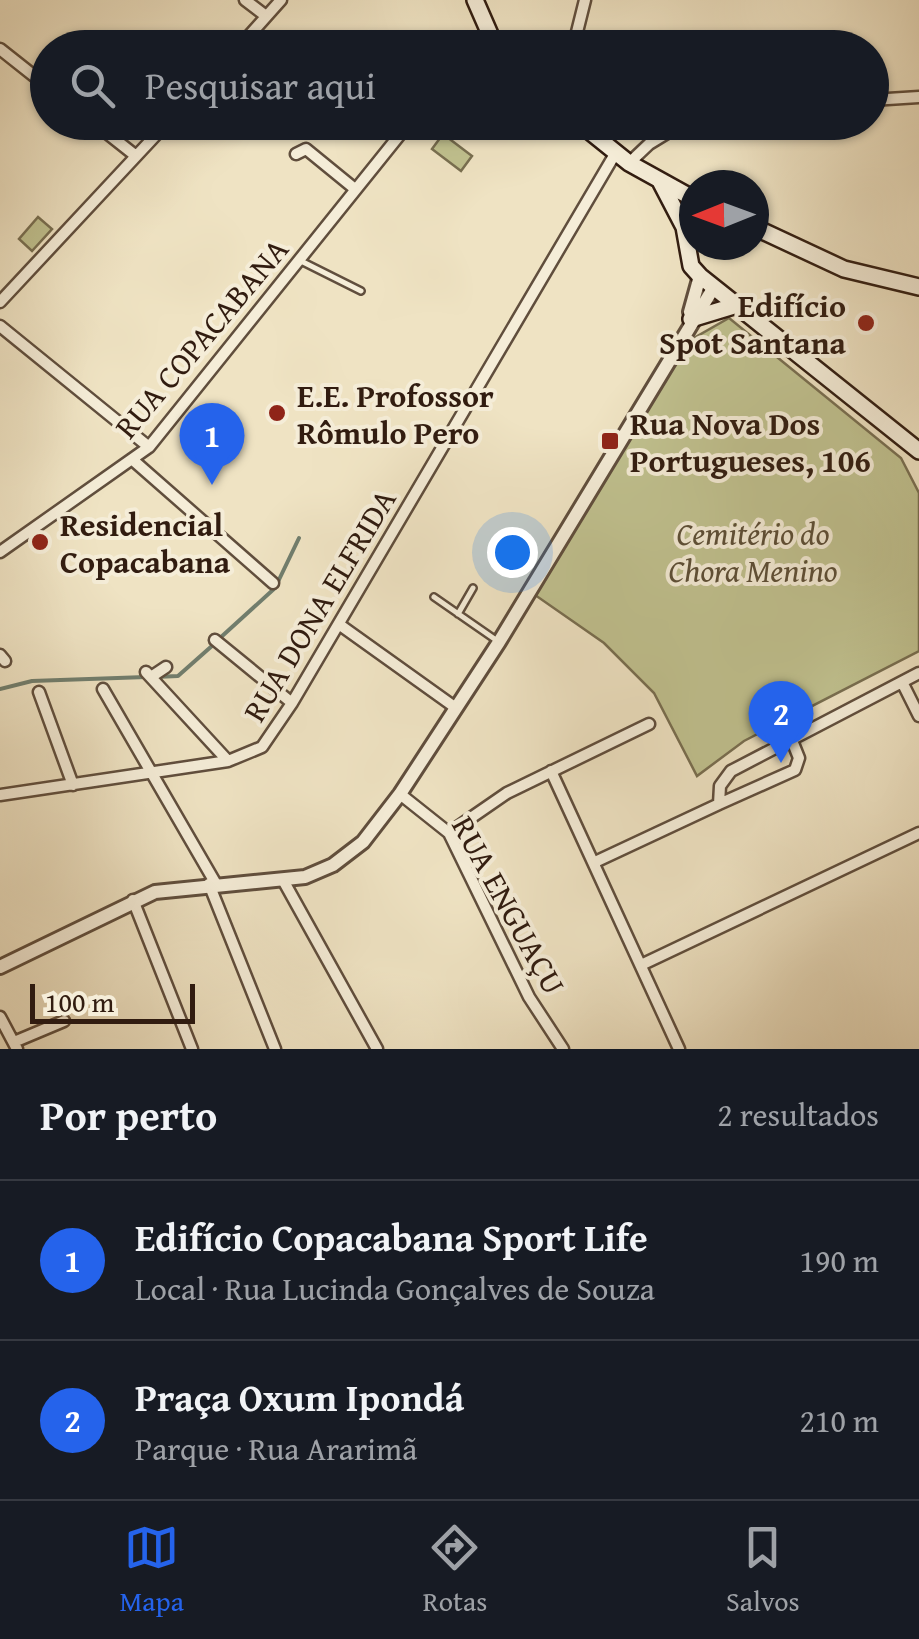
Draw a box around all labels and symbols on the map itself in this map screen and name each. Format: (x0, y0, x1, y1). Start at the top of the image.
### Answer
north arrow (679, 170, 769, 260)
street label: RUA COPACABANA (103, 227, 299, 449)
place label: Edifício Spot Santana (659, 282, 847, 366)
marker: Edifício Spot Santana (855, 312, 877, 334)
place label: E.E. Profossor Rômulo Pero (297, 372, 494, 456)
place label: Rua Nova Dos Portugueses, 106 (630, 400, 871, 484)
pin: 1 (180, 402, 244, 485)
marker: E.E. Profossor Rômulo Pero (266, 402, 288, 424)
marker: Rua Nova Dos Portugueses, 106 (599, 430, 621, 452)
street label: RUA DONA ELFRIDA (231, 479, 407, 730)
place label: Residencial Copacabana (60, 501, 231, 585)
park label: Cemitério do Chora Menino (668, 510, 838, 594)
your location (487, 527, 538, 578)
marker: Residencial Copacabana (29, 531, 51, 553)
pin: 2 (748, 680, 814, 763)
street label: RUA ENGUAÇU (441, 807, 577, 1003)
scale bar (30, 979, 195, 1024)

